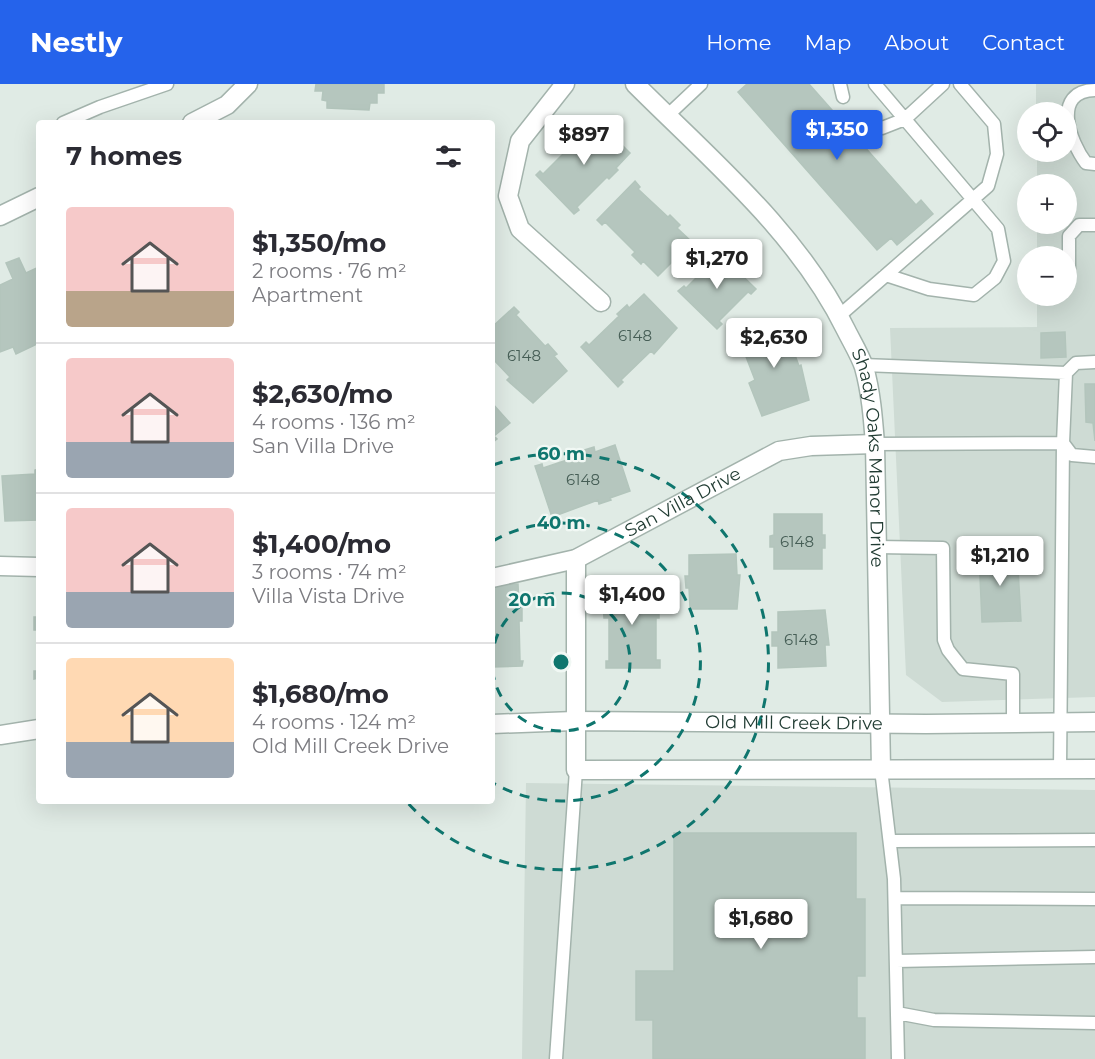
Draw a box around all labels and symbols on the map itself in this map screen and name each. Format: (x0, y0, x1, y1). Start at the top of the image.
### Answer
pin: $1,350 (788, 110, 886, 161)
pin: $897 (548, 115, 620, 166)
pin: $1,270 (668, 239, 766, 290)
pin: $2,630 (725, 318, 823, 369)
house number: 6148 (618, 326, 652, 345)
street label: Shady Oaks Manor Drive (846, 345, 888, 568)
house number: 6148 (507, 346, 541, 365)
text: 60 m (537, 443, 585, 465)
street label: San Villa Drive (621, 462, 744, 542)
house number: 6148 (566, 470, 600, 489)
text: 40 m (537, 512, 585, 534)
house number: 6148 (780, 532, 814, 551)
pin: $1,210 (951, 536, 1049, 587)
pin: $1,400 (583, 575, 681, 626)
text: 20 m (509, 589, 555, 611)
house number: 6148 (784, 630, 818, 649)
centre of rings (551, 652, 571, 672)
street label: Old Mill Creek Drive (705, 711, 883, 735)
pin: $1,680 (712, 899, 810, 950)

